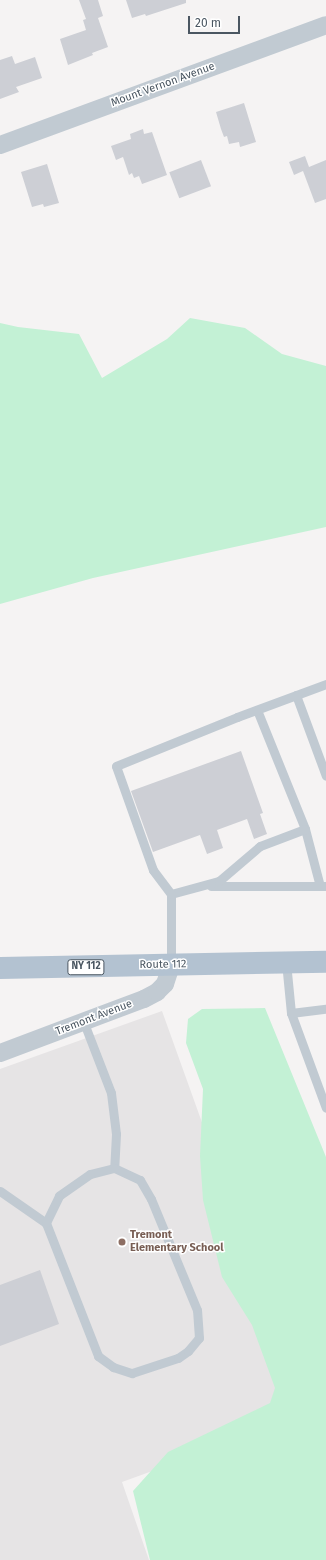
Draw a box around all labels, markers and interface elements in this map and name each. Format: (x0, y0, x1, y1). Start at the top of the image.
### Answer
scale bar (190, 8, 242, 34)
text: 20 m (195, 16, 221, 30)
street label: Mount Vernon Avenue (109, 60, 217, 110)
street label: Route 112 (139, 958, 187, 972)
road number: NY 112 (67, 959, 105, 975)
street label: Tremont Avenue (54, 997, 134, 1039)
place label: Tremont Elementary School (130, 1229, 224, 1255)
marker: Tremont Elementary School (117, 1237, 127, 1247)

